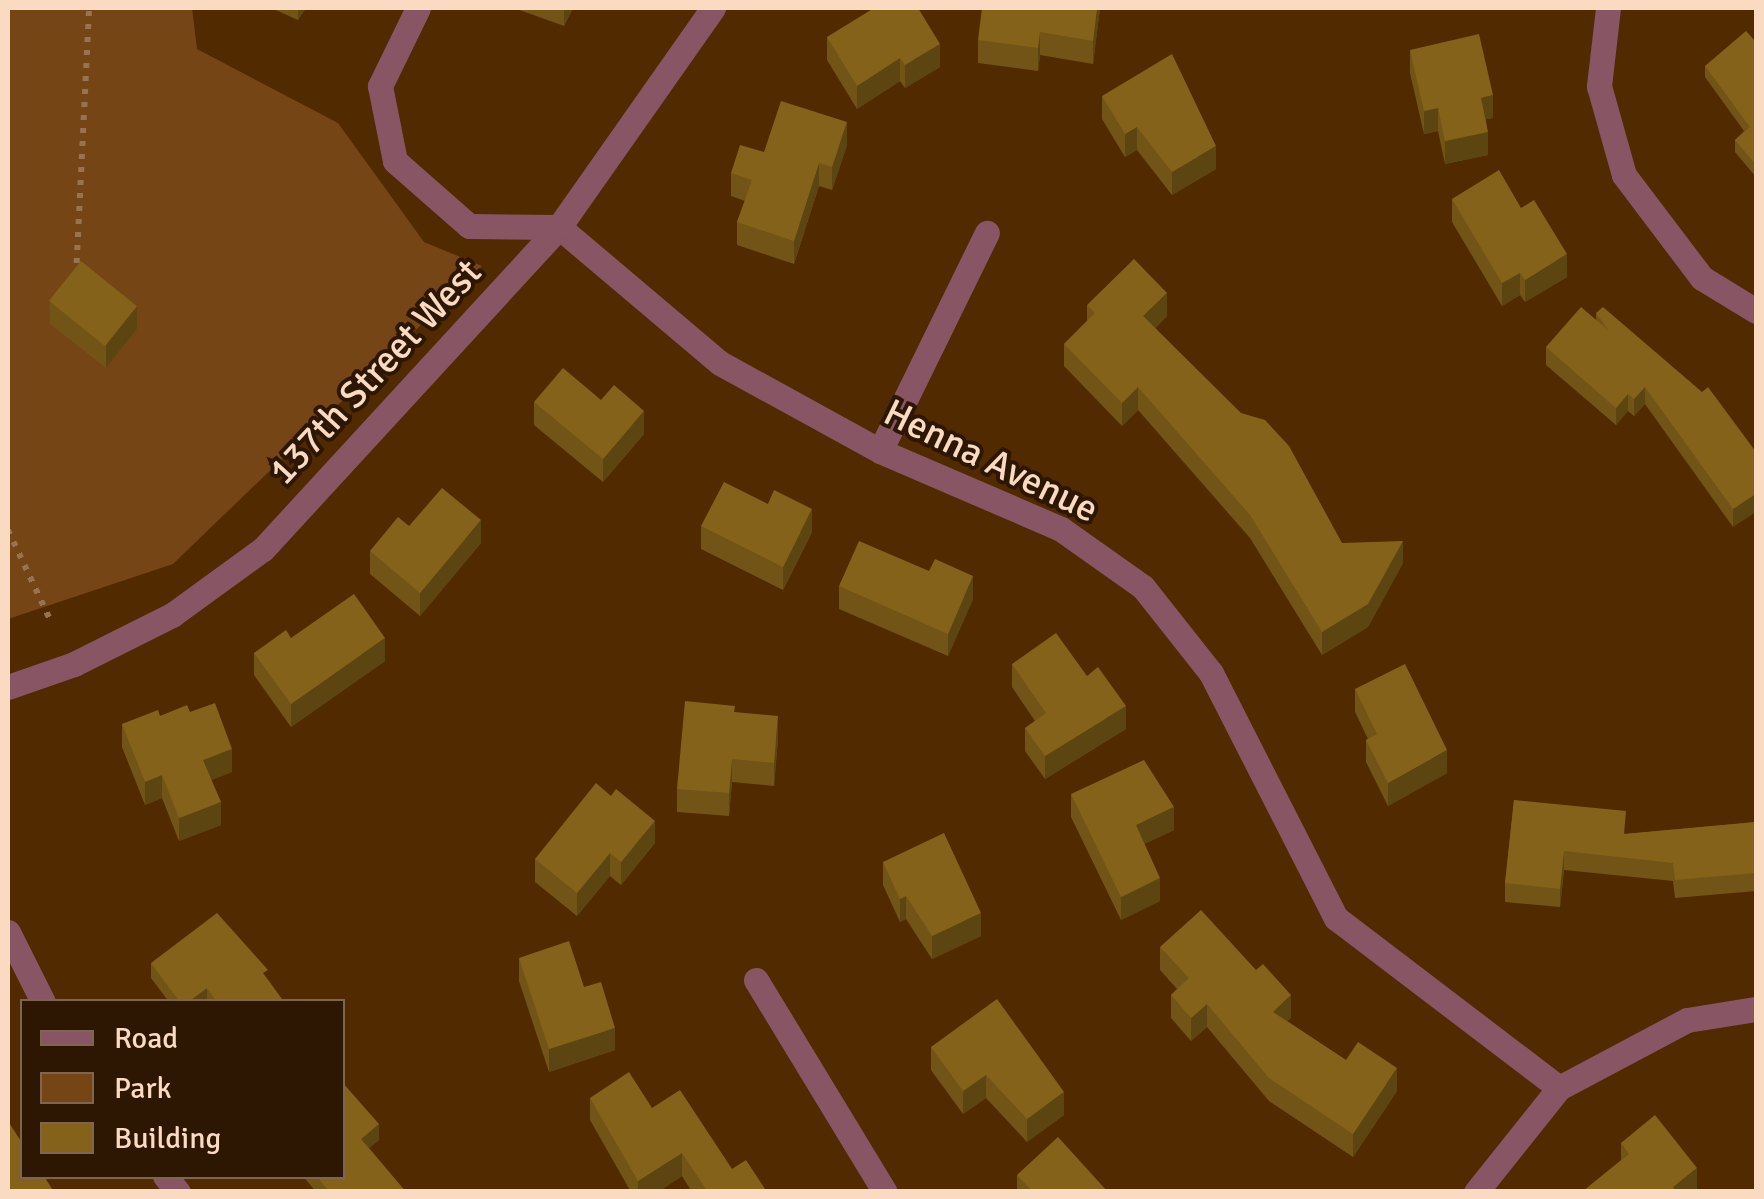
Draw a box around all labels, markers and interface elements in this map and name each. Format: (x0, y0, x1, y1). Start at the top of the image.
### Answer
street label: 137th Street West (259, 250, 491, 494)
street label: Henna Avenue (876, 390, 1106, 532)
legend (20, 999, 345, 1179)
text: Road (114, 1020, 178, 1057)
text: Park (114, 1070, 172, 1107)
text: Building (114, 1120, 221, 1157)

